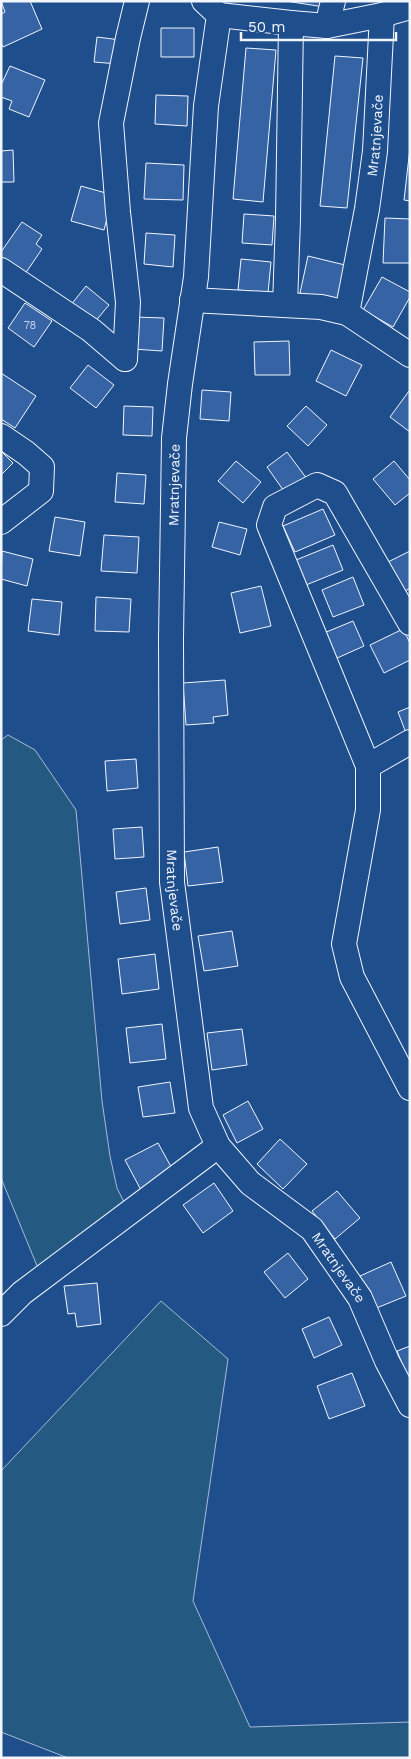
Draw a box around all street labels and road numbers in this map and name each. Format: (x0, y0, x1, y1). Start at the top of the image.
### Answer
street label: Mratnjevače (364, 94, 386, 177)
street label: Mratnjevače (165, 444, 183, 526)
street label: Mratnjevače (164, 849, 186, 932)
street label: Mratnjevače (309, 1229, 369, 1306)

